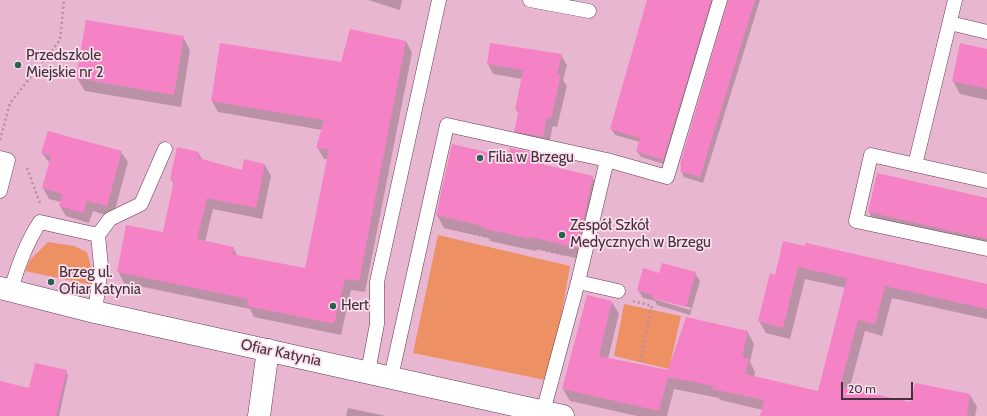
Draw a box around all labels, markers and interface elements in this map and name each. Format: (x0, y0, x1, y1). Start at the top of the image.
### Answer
place label: Przedszkole Miejskie nr 2 (26, 47, 104, 82)
marker: Przedszkole Miejskie nr 2 (13, 60, 23, 70)
place label: Filia w Brzegu (488, 149, 574, 167)
marker: Filia w Brzegu (475, 153, 485, 163)
place label: Zespół Szkół Medycznych w Brzegu (570, 217, 711, 252)
marker: Zespół Szkół Medycznych w Brzegu (557, 230, 567, 240)
place label: Brzeg ul. Ofiar Katynia (59, 264, 141, 299)
marker: Brzeg ul. Ofiar Katynia (46, 277, 56, 287)
place label: Hert (341, 297, 369, 315)
marker: Hert (328, 301, 338, 311)
street label: Ofiar Katynia (239, 336, 323, 370)
scale bar (843, 374, 915, 400)
text: 20 m (848, 381, 876, 396)

